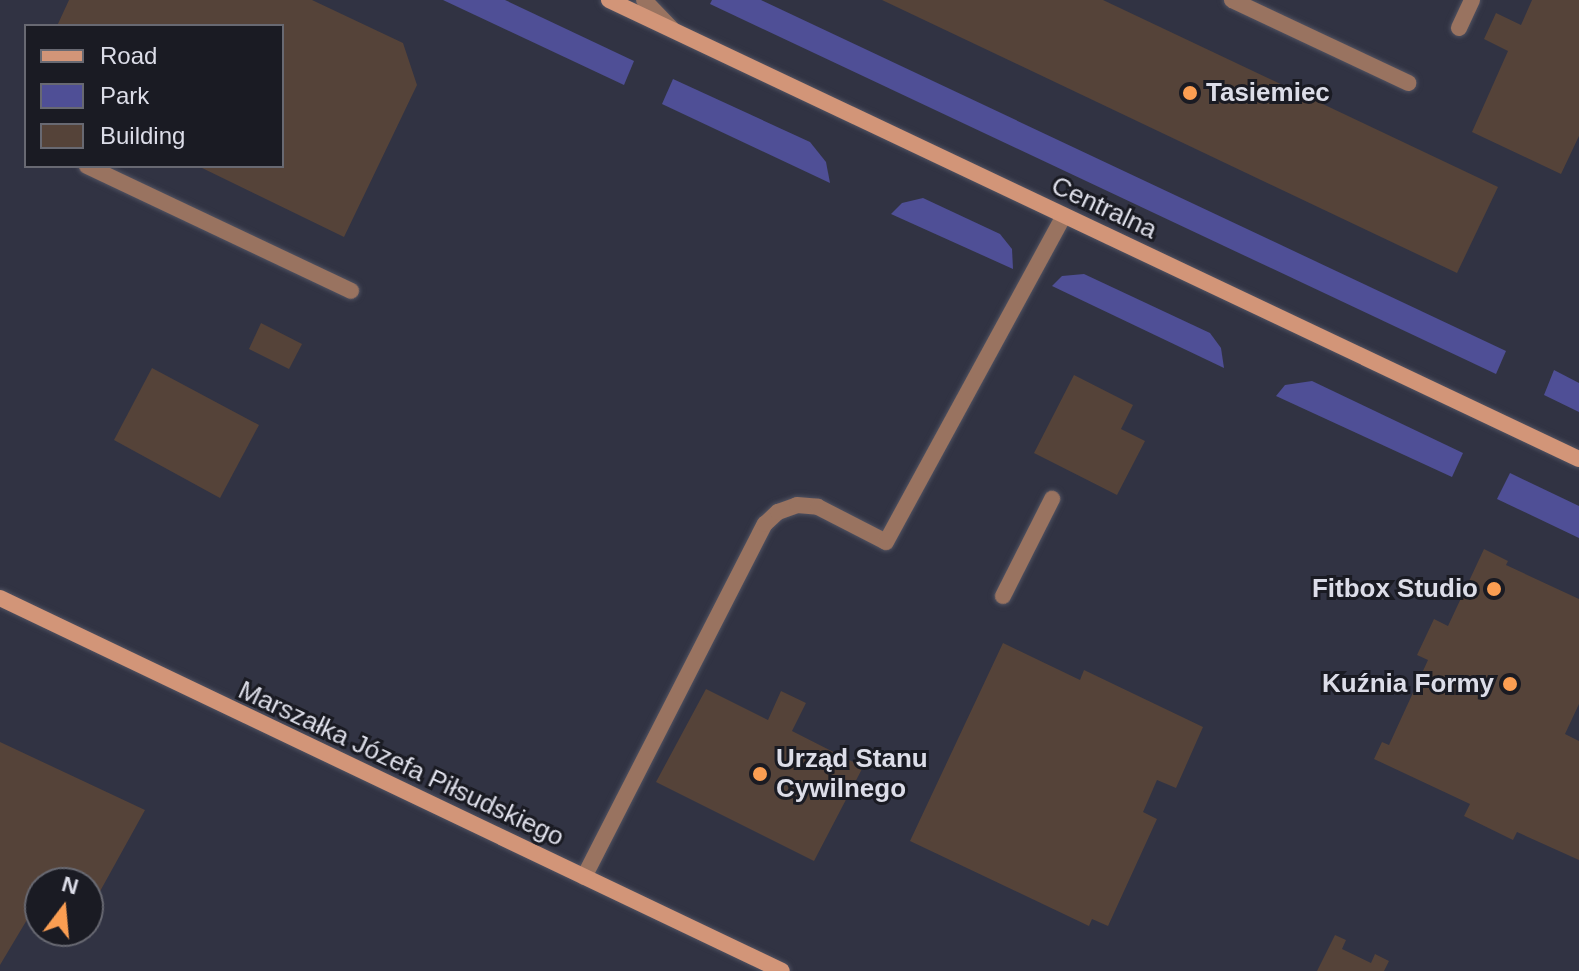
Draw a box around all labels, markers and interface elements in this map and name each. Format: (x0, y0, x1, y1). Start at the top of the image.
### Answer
legend (24, 24, 284, 168)
text: Road (100, 42, 157, 69)
place label: Tasiemiec (1206, 77, 1330, 109)
text: Park (100, 82, 149, 109)
marker: Tasiemiec (1181, 84, 1199, 102)
text: Building (100, 122, 185, 149)
street label: Centralna (1046, 170, 1162, 246)
place label: Fitbox Studio (1312, 573, 1478, 605)
marker: Fitbox Studio (1485, 580, 1503, 598)
place label: Kuźnia Formy (1322, 668, 1494, 700)
street label: Marszałka Józefa Piłsudskiego (233, 675, 569, 853)
marker: Kuźnia Formy (1501, 675, 1519, 693)
place label: Urząd Stanu Cywilnego (776, 743, 928, 804)
marker: Urząd Stanu Cywilnego (751, 765, 769, 783)
north arrow (24, 867, 104, 947)
text: N (59, 871, 81, 900)

